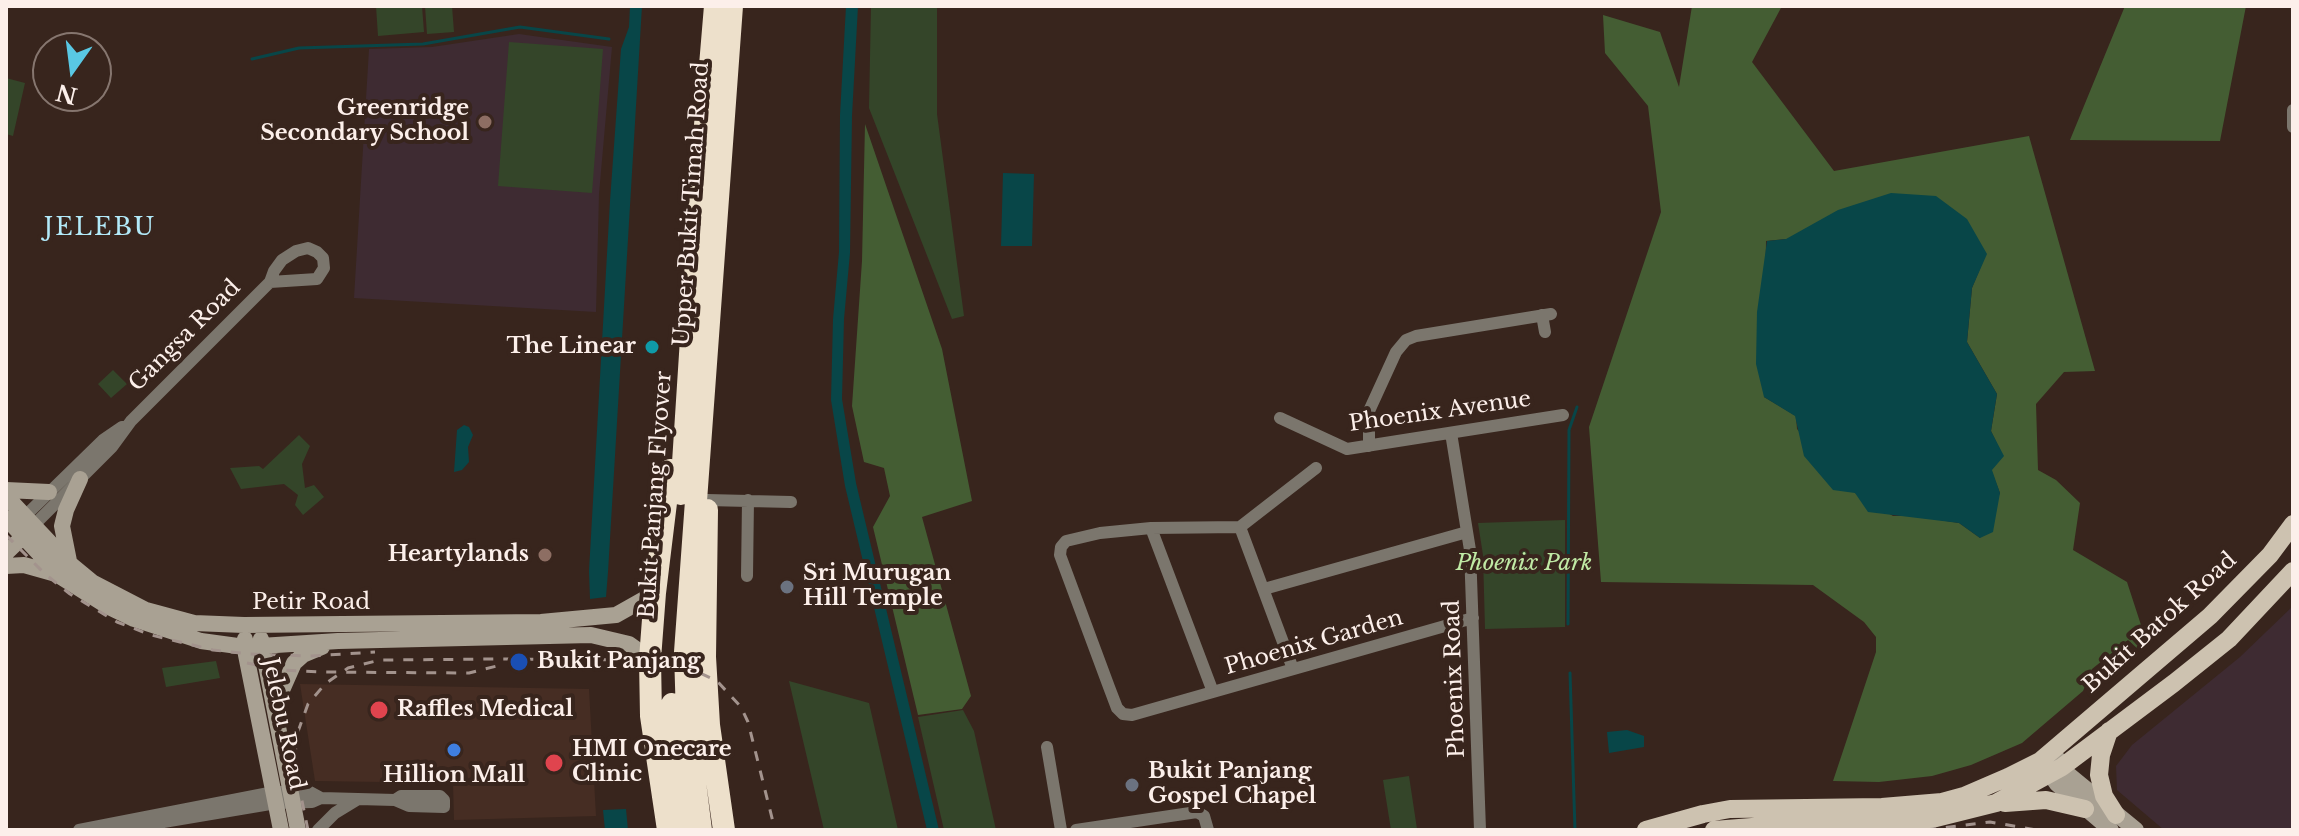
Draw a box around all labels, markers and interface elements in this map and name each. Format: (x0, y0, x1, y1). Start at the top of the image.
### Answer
north arrow (32, 32, 112, 112)
street label: Upper Bukit Timah Road (669, 61, 715, 347)
text: N (53, 78, 80, 109)
place label: Greenridge Secondary School (260, 96, 469, 148)
marker: Greenridge Secondary School (476, 113, 494, 131)
district label: JELEBU (44, 214, 156, 242)
street label: Gangsa Road (124, 275, 246, 397)
place label: The Linear (506, 334, 636, 360)
marker: The Linear (643, 338, 661, 356)
street label: Bukit Panjang Flyover (634, 370, 678, 620)
street label: Phoenix Avenue (1347, 386, 1533, 438)
place label: Heartylands (388, 542, 529, 568)
marker: Heartylands (536, 546, 554, 564)
street label: Bukit Batok Road (2078, 547, 2242, 699)
park label: Phoenix Park (1456, 551, 1592, 577)
place label: Sri Murugan Hill Temple (803, 561, 951, 612)
marker: Sri Murugan Hill Temple (778, 578, 796, 596)
street label: Petir Road (252, 590, 370, 616)
street label: Phoenix Road (1439, 600, 1471, 758)
street label: Phoenix Garden (1222, 605, 1406, 681)
place label: Bukit Panjang (537, 649, 700, 675)
marker: Bukit Panjang (508, 651, 530, 673)
street label: Jelebu Road (256, 655, 310, 793)
place label: Raffles Medical (397, 697, 573, 723)
marker: Raffles Medical (368, 699, 390, 721)
place label: HMI Onecare Clinic (572, 737, 732, 788)
marker: Hillion Mall (445, 741, 463, 759)
marker: HMI Onecare Clinic (543, 752, 565, 774)
place label: Bukit Panjang Gospel Chapel (1148, 759, 1316, 810)
place label: Hillion Mall (383, 763, 525, 789)
marker: Bukit Panjang Gospel Chapel (1123, 776, 1141, 794)

